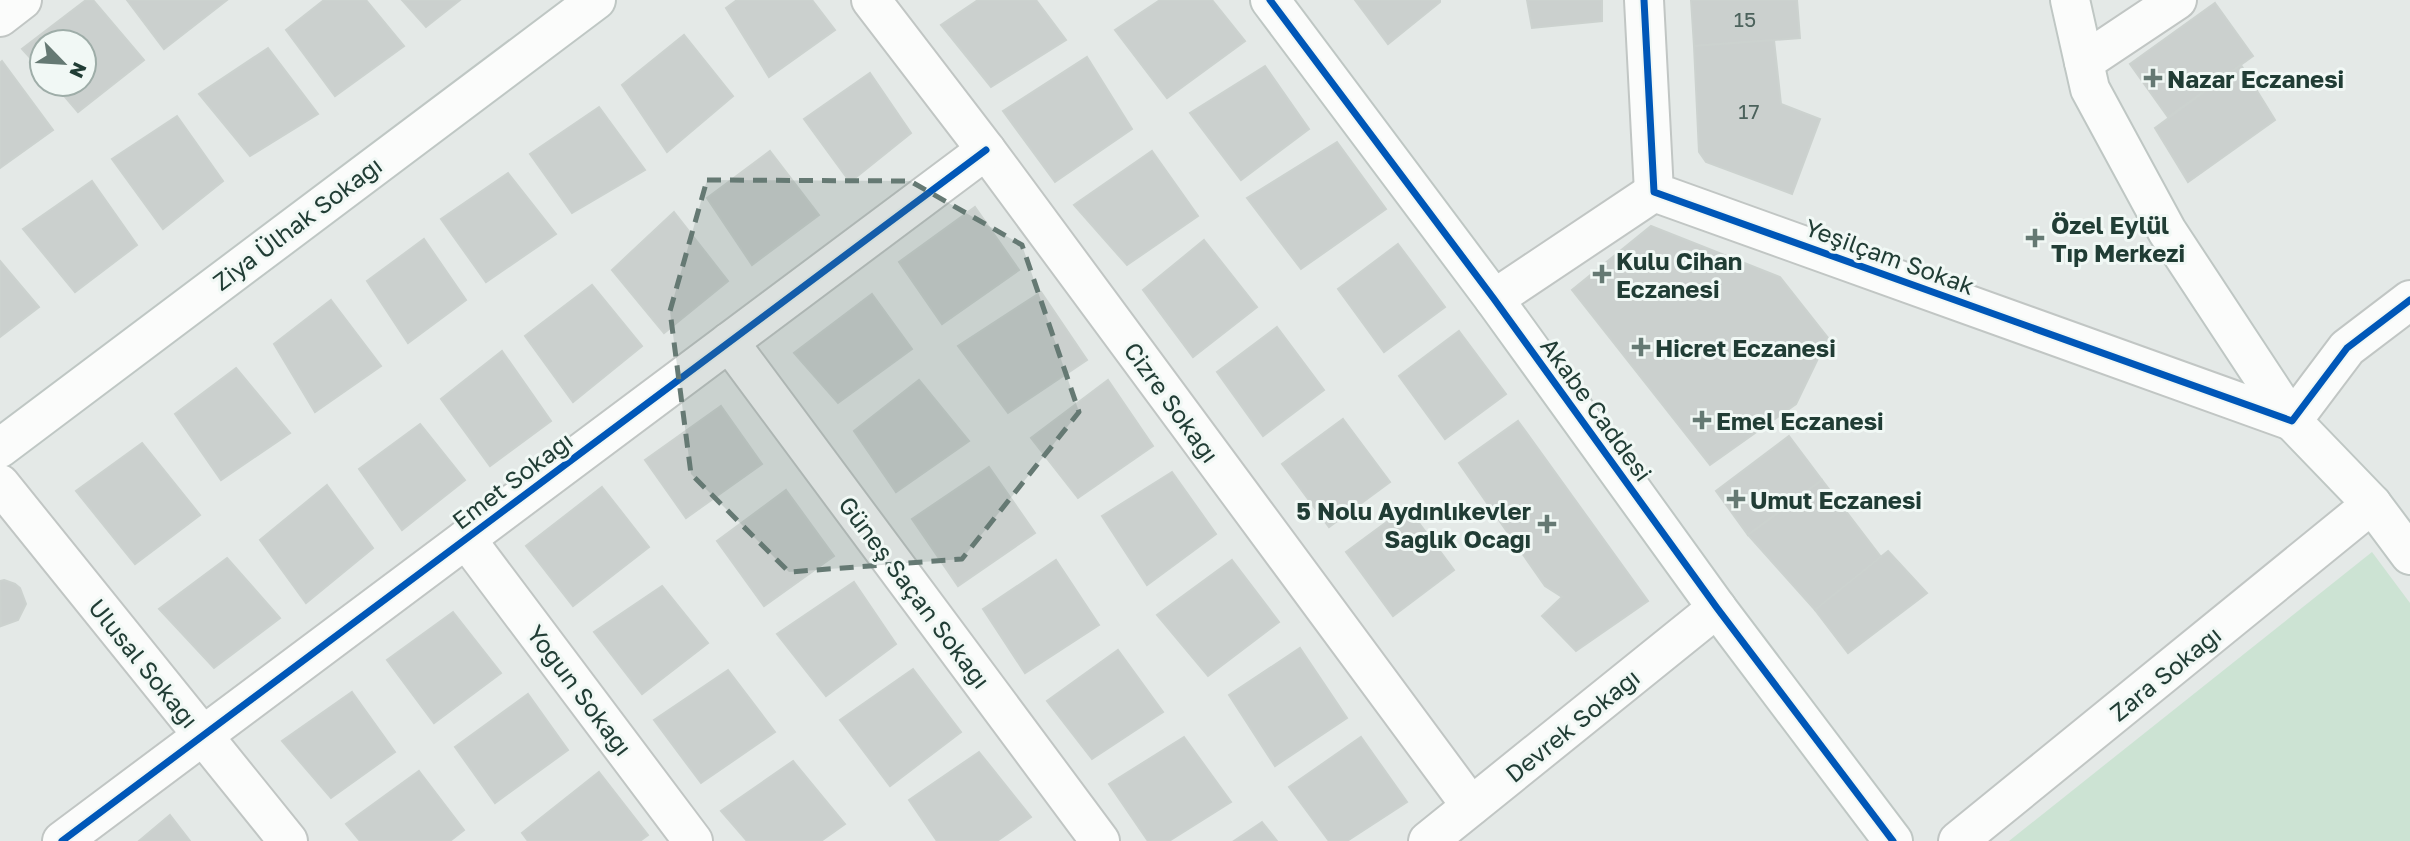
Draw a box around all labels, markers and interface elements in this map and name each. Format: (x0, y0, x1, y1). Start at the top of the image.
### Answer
house number: 15 (1734, 6, 1756, 32)
north arrow (28, 28, 98, 98)
text: N (65, 59, 92, 82)
place label: Nazar Eczanesi (2167, 64, 2344, 93)
marker: Nazar Eczanesi (2145, 70, 2161, 86)
house number: 17 (1738, 98, 1760, 124)
street label: Ziya Ülhak Sokağı (207, 150, 387, 296)
place label: Özel Eylül Tıp Merkezi (2051, 210, 2185, 267)
street label: Yeşilçam Sokak (1801, 212, 1979, 300)
marker: Özel Eylül Tıp Merkezi (2025, 228, 2045, 248)
place label: Kulu Cihan Eczanesi (1616, 246, 1742, 303)
marker: Kulu Cihan Eczanesi (1594, 266, 1610, 282)
street label: Akabe Caddesi (1535, 332, 1659, 486)
place label: Hicret Eczanesi (1655, 333, 1836, 362)
street label: Cizre Sokağı (1119, 336, 1225, 468)
marker: Hicret Eczanesi (1633, 339, 1649, 355)
place label: Emel Eczanesi (1716, 406, 1884, 435)
marker: Emel Eczanesi (1694, 412, 1710, 428)
street label: Emet Sokağı (446, 425, 578, 535)
place label: Umut Eczanesi (1750, 485, 1922, 514)
street label: Güneş Saçan Sokağı (833, 490, 997, 694)
marker: Umut Eczanesi (1728, 491, 1744, 507)
place label: 5 Nolu Aydınlıkevler Sağlık Ocağı (1296, 496, 1531, 553)
marker: 5 Nolu Aydınlıkevler Sağlık Ocağı (1537, 514, 1557, 534)
street label: Ulusal Sokağı (83, 593, 205, 733)
street label: Yoğun Sokağı (522, 619, 638, 761)
street label: Zara Sokağı (2104, 619, 2226, 727)
street label: Devrek Sokağı (1499, 662, 1645, 788)

